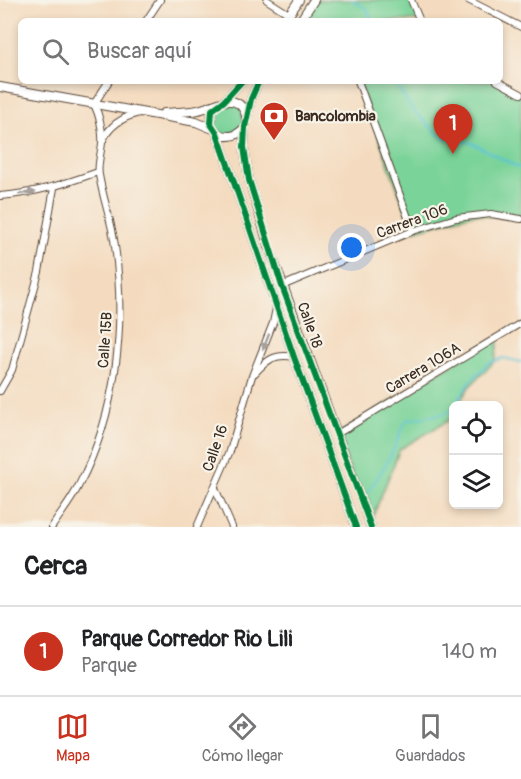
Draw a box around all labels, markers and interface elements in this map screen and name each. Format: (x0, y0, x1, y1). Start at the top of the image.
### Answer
search box (18, 18, 503, 84)
icon: search (39, 35, 72, 68)
text: Buscar aquí (87, 37, 192, 65)
bank icon: Bancolombia (258, 100, 290, 142)
pin: 1 (434, 104, 472, 154)
place label: Bancolombia (295, 107, 376, 126)
one-way arrow (18, 188, 37, 197)
street label: Carrera 106 (374, 200, 450, 243)
your location (337, 233, 366, 262)
street label: Calle 18 (292, 300, 327, 351)
street label: Calle 15B (94, 311, 117, 369)
one-way arrow (260, 333, 270, 351)
street label: Carrera 106A (382, 338, 464, 398)
map controls (449, 401, 503, 509)
button: locate (449, 401, 503, 455)
street label: Calle 16 (199, 422, 232, 474)
button: layers (449, 455, 503, 509)
text: Cerca (24, 550, 87, 582)
text: Parque Corredor Rio Lili (81, 625, 292, 653)
text: 1 (40, 639, 47, 664)
text: 140 m (442, 639, 497, 664)
text: Parque (81, 653, 137, 678)
tab: Mapa (56, 710, 90, 766)
tab: Cómo llegar (202, 710, 283, 766)
tab: Guardados (395, 710, 465, 766)

